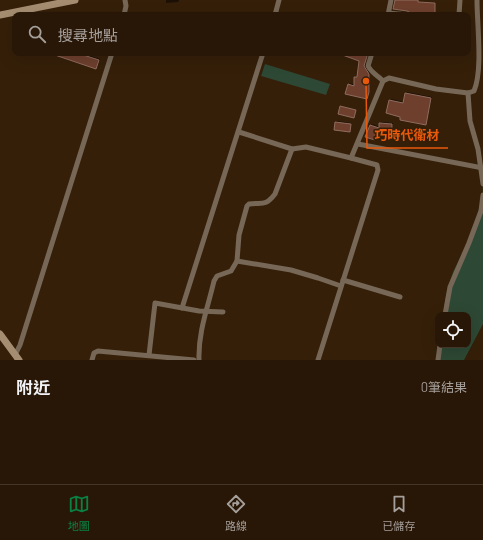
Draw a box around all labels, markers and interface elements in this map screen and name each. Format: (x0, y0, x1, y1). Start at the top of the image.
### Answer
search box (12, 12, 471, 56)
icon: search (26, 23, 48, 45)
text: 搜尋地點 (58, 26, 118, 44)
callout: 巧時代衛材 (367, 123, 448, 148)
text: 巧時代衛材 (374, 127, 440, 143)
map controls (435, 312, 471, 348)
button: locate (435, 312, 471, 348)
text: 附近 (16, 377, 50, 397)
text: 0筆結果 (421, 379, 467, 395)
tab: 地圖 (68, 493, 90, 533)
tab: 路線 (225, 493, 247, 533)
tab: 已儲存 (382, 493, 415, 533)

